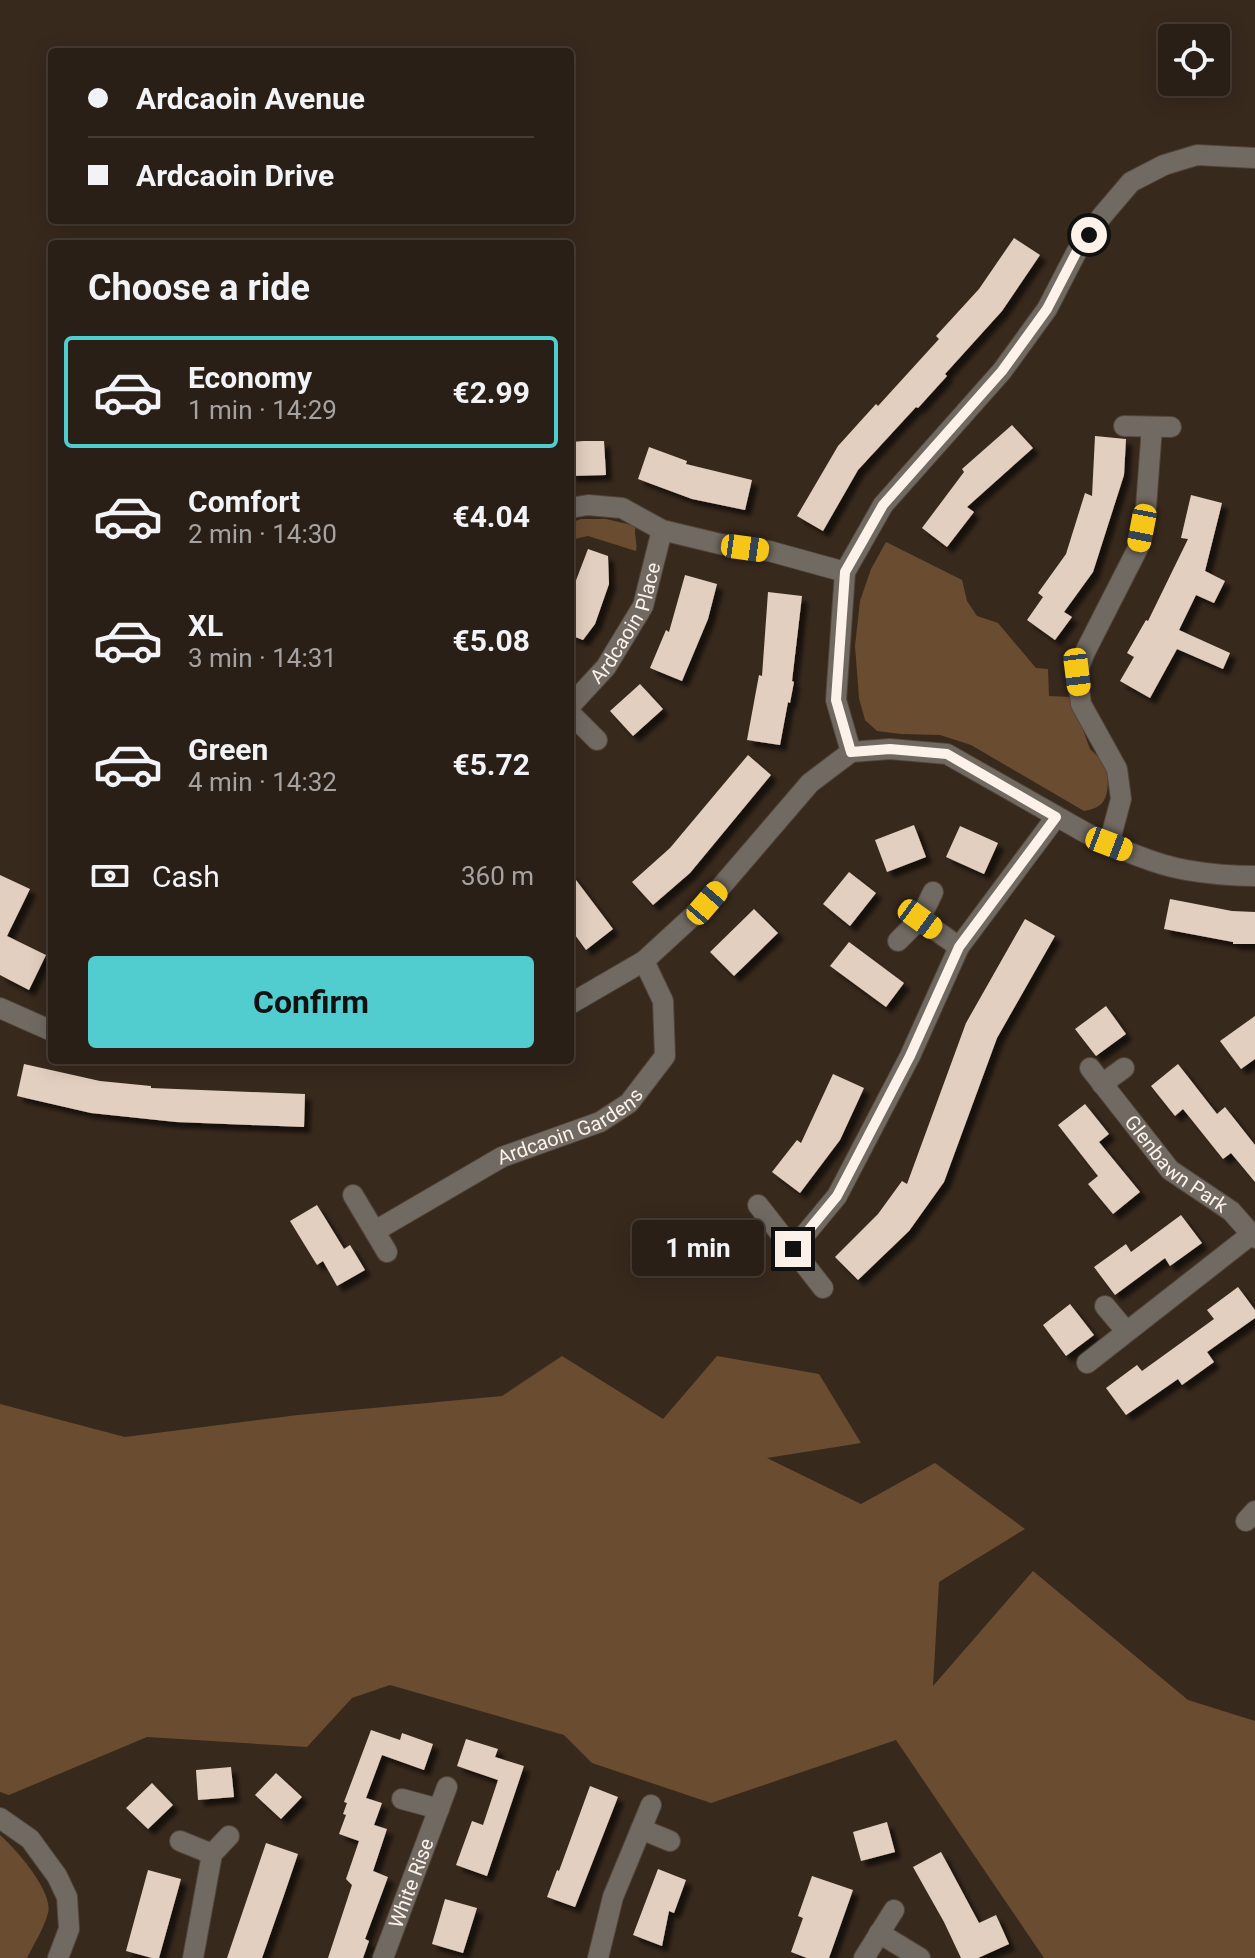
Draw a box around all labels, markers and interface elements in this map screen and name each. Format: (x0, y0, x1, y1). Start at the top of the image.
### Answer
map controls (1158, 24, 1230, 96)
button: locate (1158, 24, 1230, 96)
text: Ardcaoin Avenue (136, 81, 365, 116)
text: Ardcaoin Drive (136, 158, 334, 193)
route start (1071, 217, 1107, 253)
text: Choose a ride (88, 267, 310, 309)
icon: car (92, 356, 164, 428)
text: Economy (188, 360, 312, 395)
text: €2.99 (452, 375, 530, 410)
text: 1 min · 14:29 (188, 395, 337, 425)
icon: car (92, 480, 164, 552)
text: Comfort (188, 484, 300, 519)
text: €4.04 (452, 499, 530, 534)
car (1126, 502, 1158, 554)
text: 2 min · 14:30 (188, 519, 337, 549)
car (720, 533, 770, 563)
street label: Ardcaoin Place (585, 560, 665, 688)
icon: car (92, 604, 164, 676)
text: XL (188, 608, 223, 643)
text: €5.08 (452, 623, 530, 658)
text: 3 min · 14:31 (188, 643, 337, 673)
car (1062, 647, 1092, 697)
icon: car (92, 728, 164, 800)
text: Green (188, 732, 268, 767)
text: €5.72 (452, 747, 530, 782)
text: 4 min · 14:32 (188, 767, 337, 797)
car (1082, 824, 1136, 864)
icon: cash (88, 854, 132, 898)
text: Cash (152, 859, 220, 894)
text: 360 m (461, 861, 534, 891)
car (682, 877, 732, 929)
car (894, 895, 946, 943)
button: Confirm (88, 956, 534, 1048)
street label: Ardcaoin Gardens (494, 1083, 648, 1170)
street label: Glenbawn Park (1120, 1110, 1233, 1218)
callout: 1 min (633, 1221, 765, 1277)
route end (775, 1231, 811, 1267)
text: 1 min (665, 1233, 731, 1263)
street label: White Rise (383, 1835, 439, 1931)

